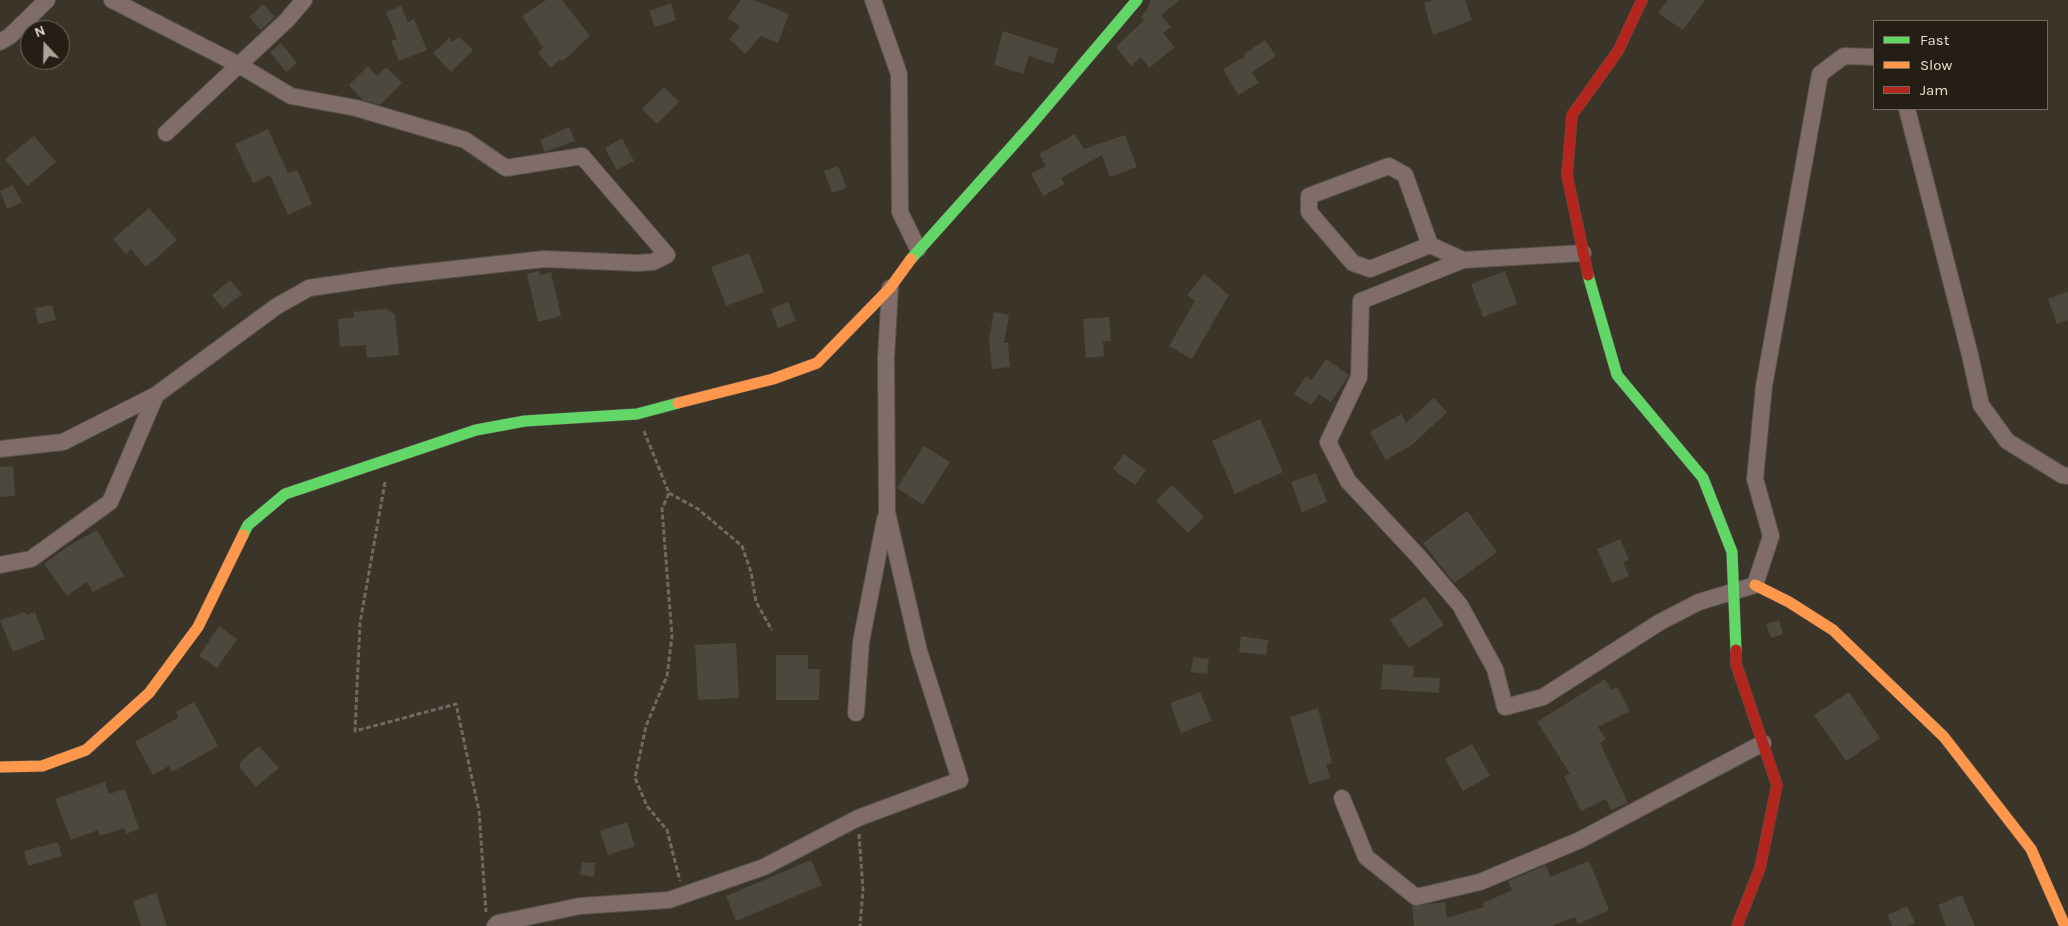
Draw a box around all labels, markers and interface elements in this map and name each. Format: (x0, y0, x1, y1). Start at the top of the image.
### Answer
north arrow (20, 20, 70, 70)
legend (1873, 20, 2048, 110)
text: N (32, 22, 48, 41)
text: Fast (1920, 31, 1949, 49)
text: Slow (1920, 56, 1952, 74)
text: Jam (1920, 81, 1948, 99)

